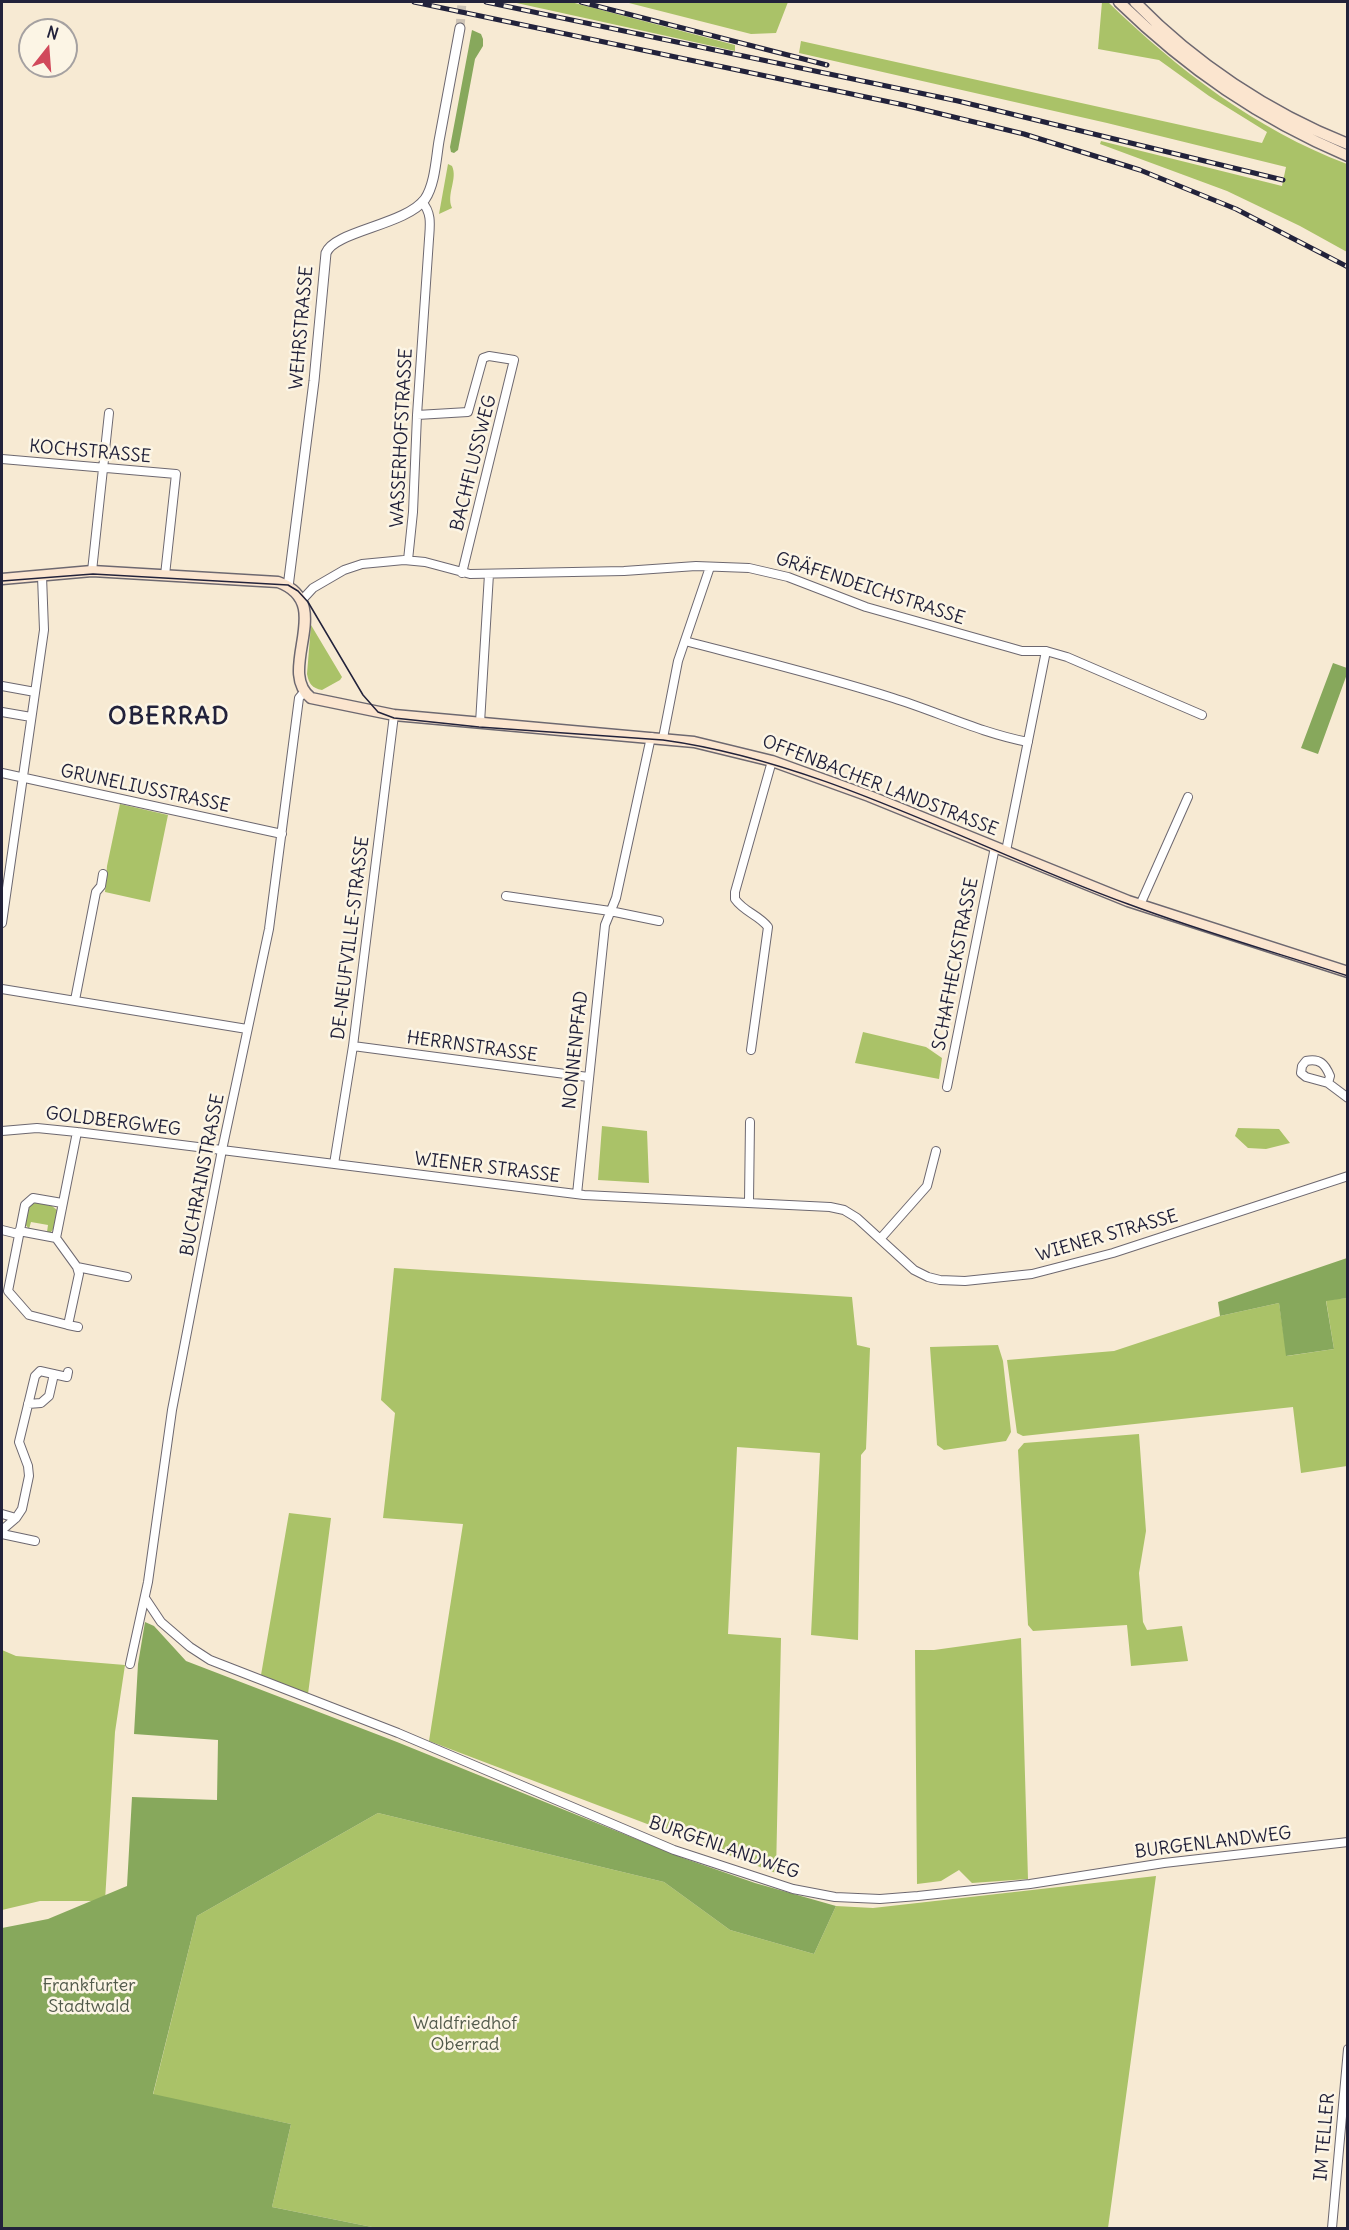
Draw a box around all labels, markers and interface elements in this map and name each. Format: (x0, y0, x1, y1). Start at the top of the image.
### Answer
north arrow (18, 18, 78, 78)
text: N (44, 22, 61, 44)
street label: WEHRSTRASSE (286, 265, 318, 391)
street label: WASSERHOFSTRASSE (387, 348, 417, 528)
street label: BACHFLUSSWEG (447, 393, 501, 533)
street label: KOCHSTRASSE (28, 436, 152, 468)
street label: GRÄFENDEICHSTRASSE (773, 548, 967, 630)
district label: OBERRAD (108, 703, 230, 731)
street label: OFFENBACHER LANDSTRASSE (759, 731, 1001, 841)
street label: GRUNELIUSSTRASSE (58, 760, 232, 818)
street label: DE-NEUFVILLE-STRASSE (328, 835, 374, 1041)
street label: SCHAFHECKSTRASSE (929, 876, 983, 1052)
street label: NONNENPFAD (559, 990, 593, 1110)
street label: HERRNSTRASSE (405, 1027, 539, 1067)
street label: BUCHRAINSTRASSE (177, 1092, 229, 1258)
street label: GOLDBERGWEG (44, 1103, 182, 1141)
street label: WIENER STRASSE (413, 1148, 561, 1188)
street label: WIENER STRASSE (1034, 1205, 1180, 1267)
street label: BURGENLANDWEG (646, 1812, 802, 1884)
street label: BURGENLANDWEG (1133, 1823, 1293, 1863)
park label: Frankfurter Stadtwald (42, 1975, 136, 2018)
park label: Waldfriedhof Oberrad (413, 2013, 517, 2056)
street label: IM TELLER (1310, 2092, 1340, 2182)

